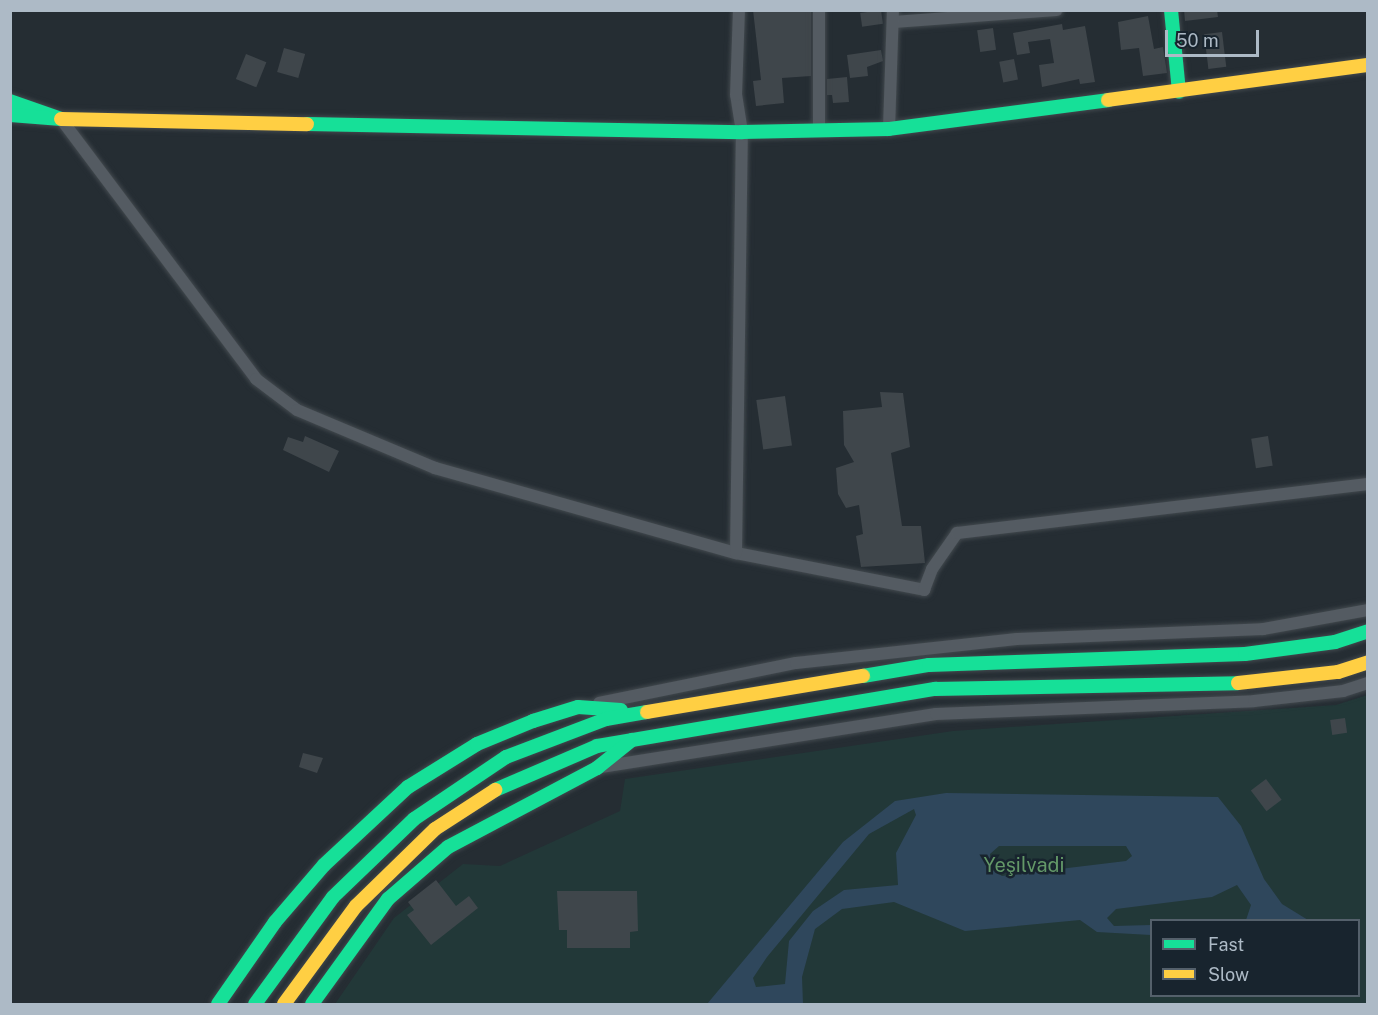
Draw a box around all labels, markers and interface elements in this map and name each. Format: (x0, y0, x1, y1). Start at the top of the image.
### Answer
scale bar (1168, 18, 1262, 56)
text: 50 m (1176, 30, 1219, 51)
park label: Yeşilvadi (984, 853, 1064, 877)
legend (1150, 919, 1360, 997)
text: Fast (1208, 934, 1244, 955)
text: Slow (1208, 964, 1249, 985)

